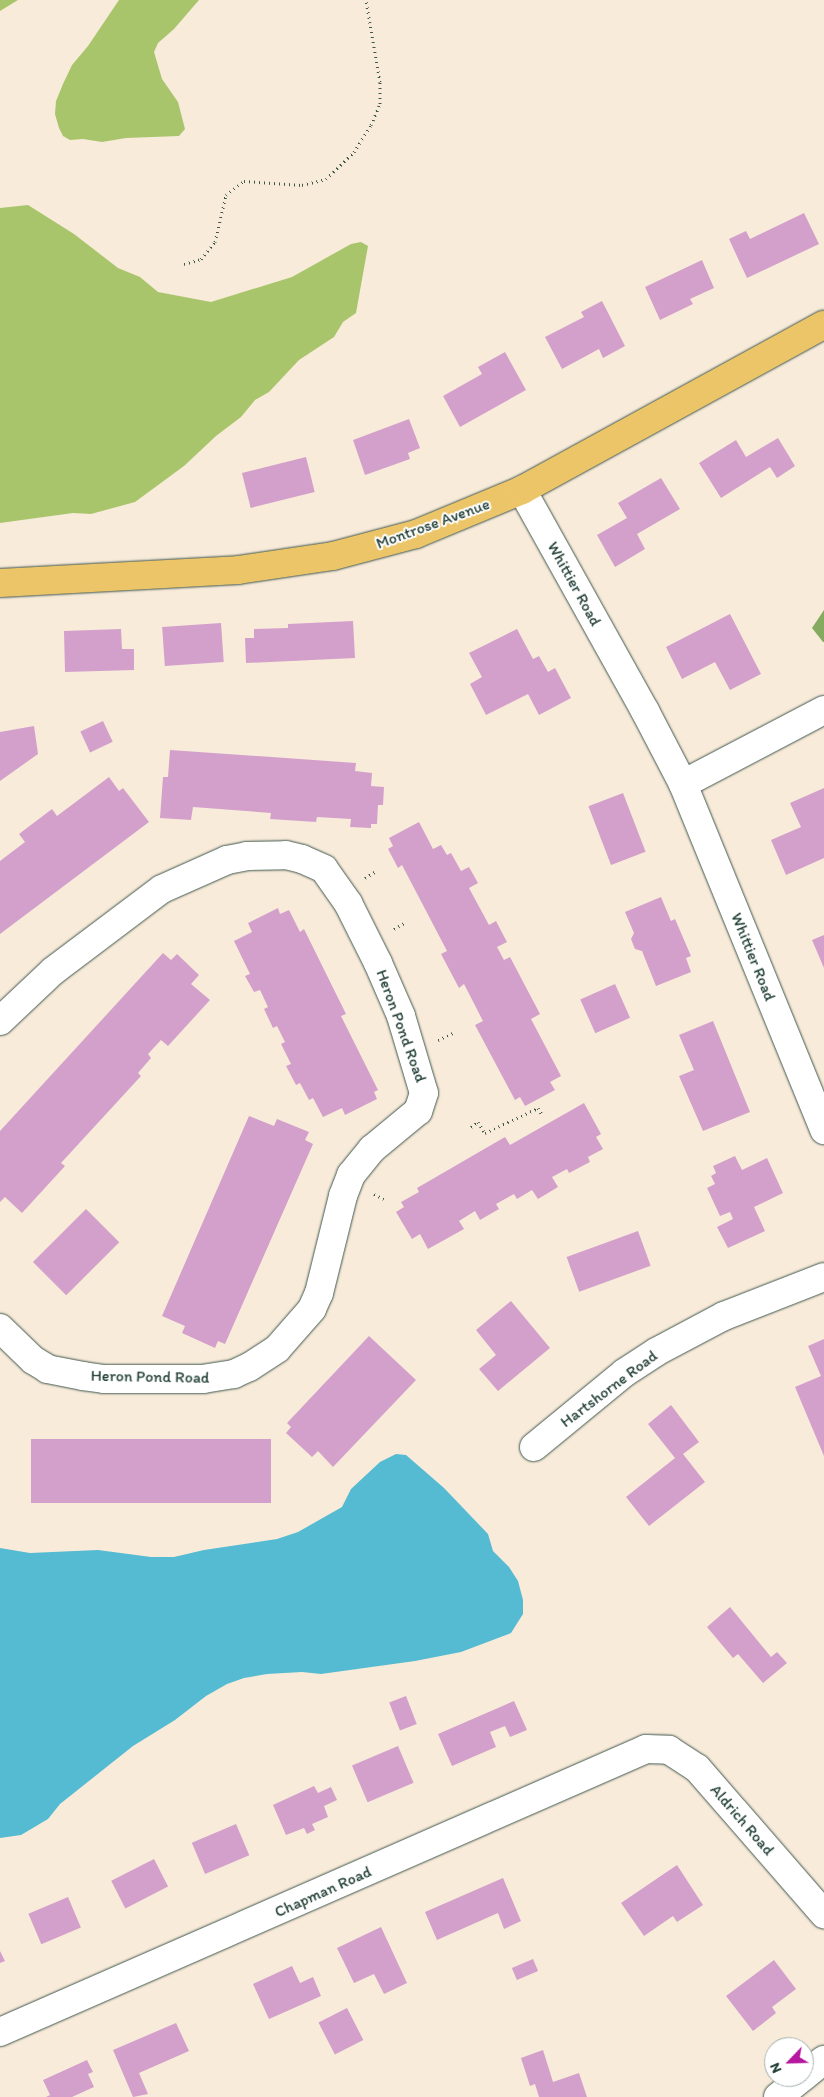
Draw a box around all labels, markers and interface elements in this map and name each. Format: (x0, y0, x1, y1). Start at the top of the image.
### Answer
street label: Montrose Avenue (374, 495, 492, 553)
street label: Whittier Road (543, 538, 605, 630)
street label: Whittier Road (727, 910, 779, 1004)
street label: Heron Pond Road (372, 967, 430, 1085)
street label: Hartshorne Road (557, 1346, 661, 1432)
street label: Heron Pond Road (91, 1366, 209, 1388)
street label: Aldrich Road (706, 1781, 778, 1859)
street label: Chapman Road (272, 1862, 374, 1922)
north arrow (764, 2037, 814, 2087)
text: N (766, 2060, 785, 2076)

